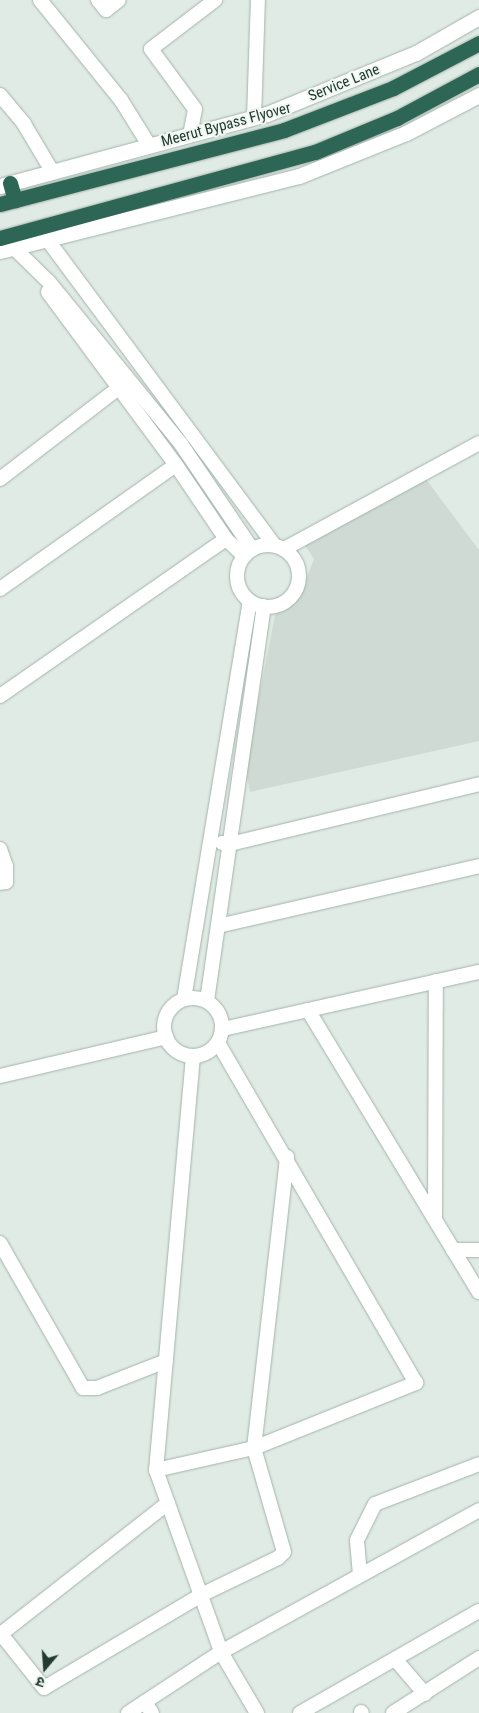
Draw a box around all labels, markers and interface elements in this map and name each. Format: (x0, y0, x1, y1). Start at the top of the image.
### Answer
street label: Service Lane (306, 61, 382, 105)
street label: Meerut Bypass Flyover (159, 99, 293, 151)
north arrow (20, 1643, 70, 1693)
text: उ (34, 1673, 47, 1691)

